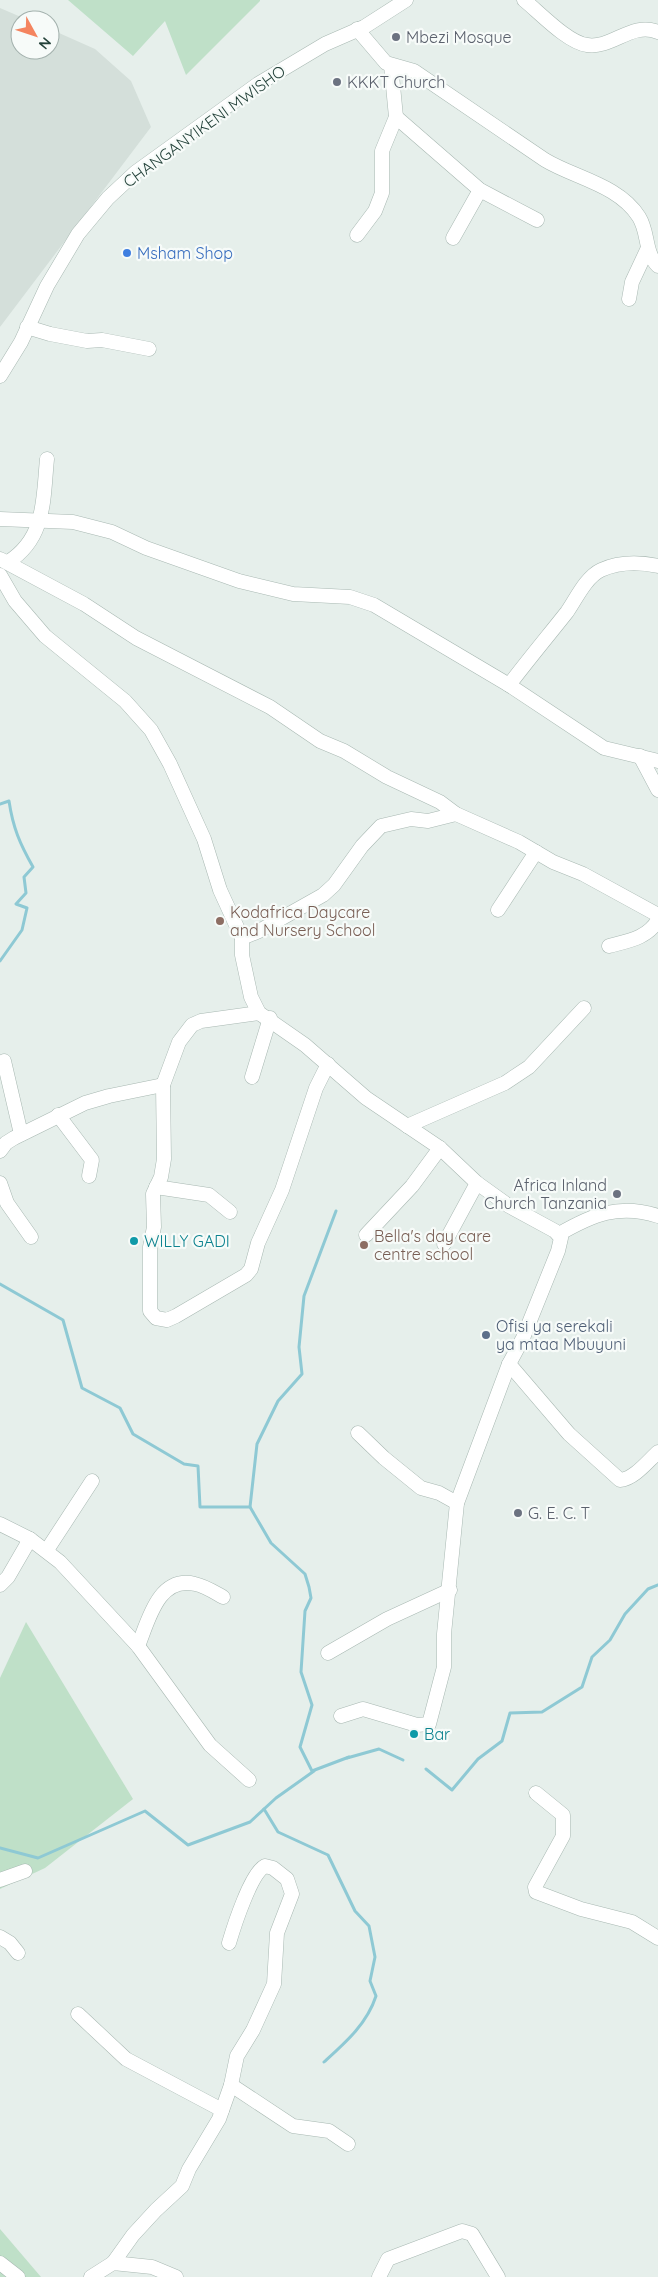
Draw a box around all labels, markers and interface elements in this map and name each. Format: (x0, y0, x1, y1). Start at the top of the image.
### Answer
north arrow (10, 10, 60, 60)
place label: Mbezi Mosque (406, 27, 512, 47)
marker: Mbezi Mosque (390, 31, 402, 43)
text: N (35, 34, 55, 53)
street label: CHANGANYIKENI MWISHO (119, 60, 289, 192)
place label: KKKT Church (347, 72, 445, 92)
marker: KKKT Church (331, 76, 343, 88)
place label: Msham Shop (137, 243, 233, 263)
marker: Msham Shop (121, 247, 133, 259)
place label: Kodafrica Daycare and Nursery School (230, 902, 375, 940)
marker: Kodafrica Daycare and Nursery School (214, 915, 226, 927)
place label: Africa Inland Church Tanzania (484, 1175, 607, 1213)
marker: Africa Inland Church Tanzania (611, 1188, 623, 1200)
place label: Bella's day care centre school (374, 1226, 491, 1264)
place label: WILLY GADI (144, 1231, 230, 1251)
marker: WILLY GADI (128, 1235, 140, 1247)
marker: Bella's day care centre school (358, 1239, 370, 1251)
place label: Ofisi ya serekali ya mtaa Mbuyuni (496, 1316, 626, 1354)
marker: Ofisi ya serekali ya mtaa Mbuyuni (480, 1329, 492, 1341)
place label: G. E. C. T (528, 1503, 590, 1523)
marker: G. E. C. T (512, 1507, 524, 1519)
place label: Bar (424, 1724, 450, 1744)
marker: Bar (408, 1728, 420, 1740)

